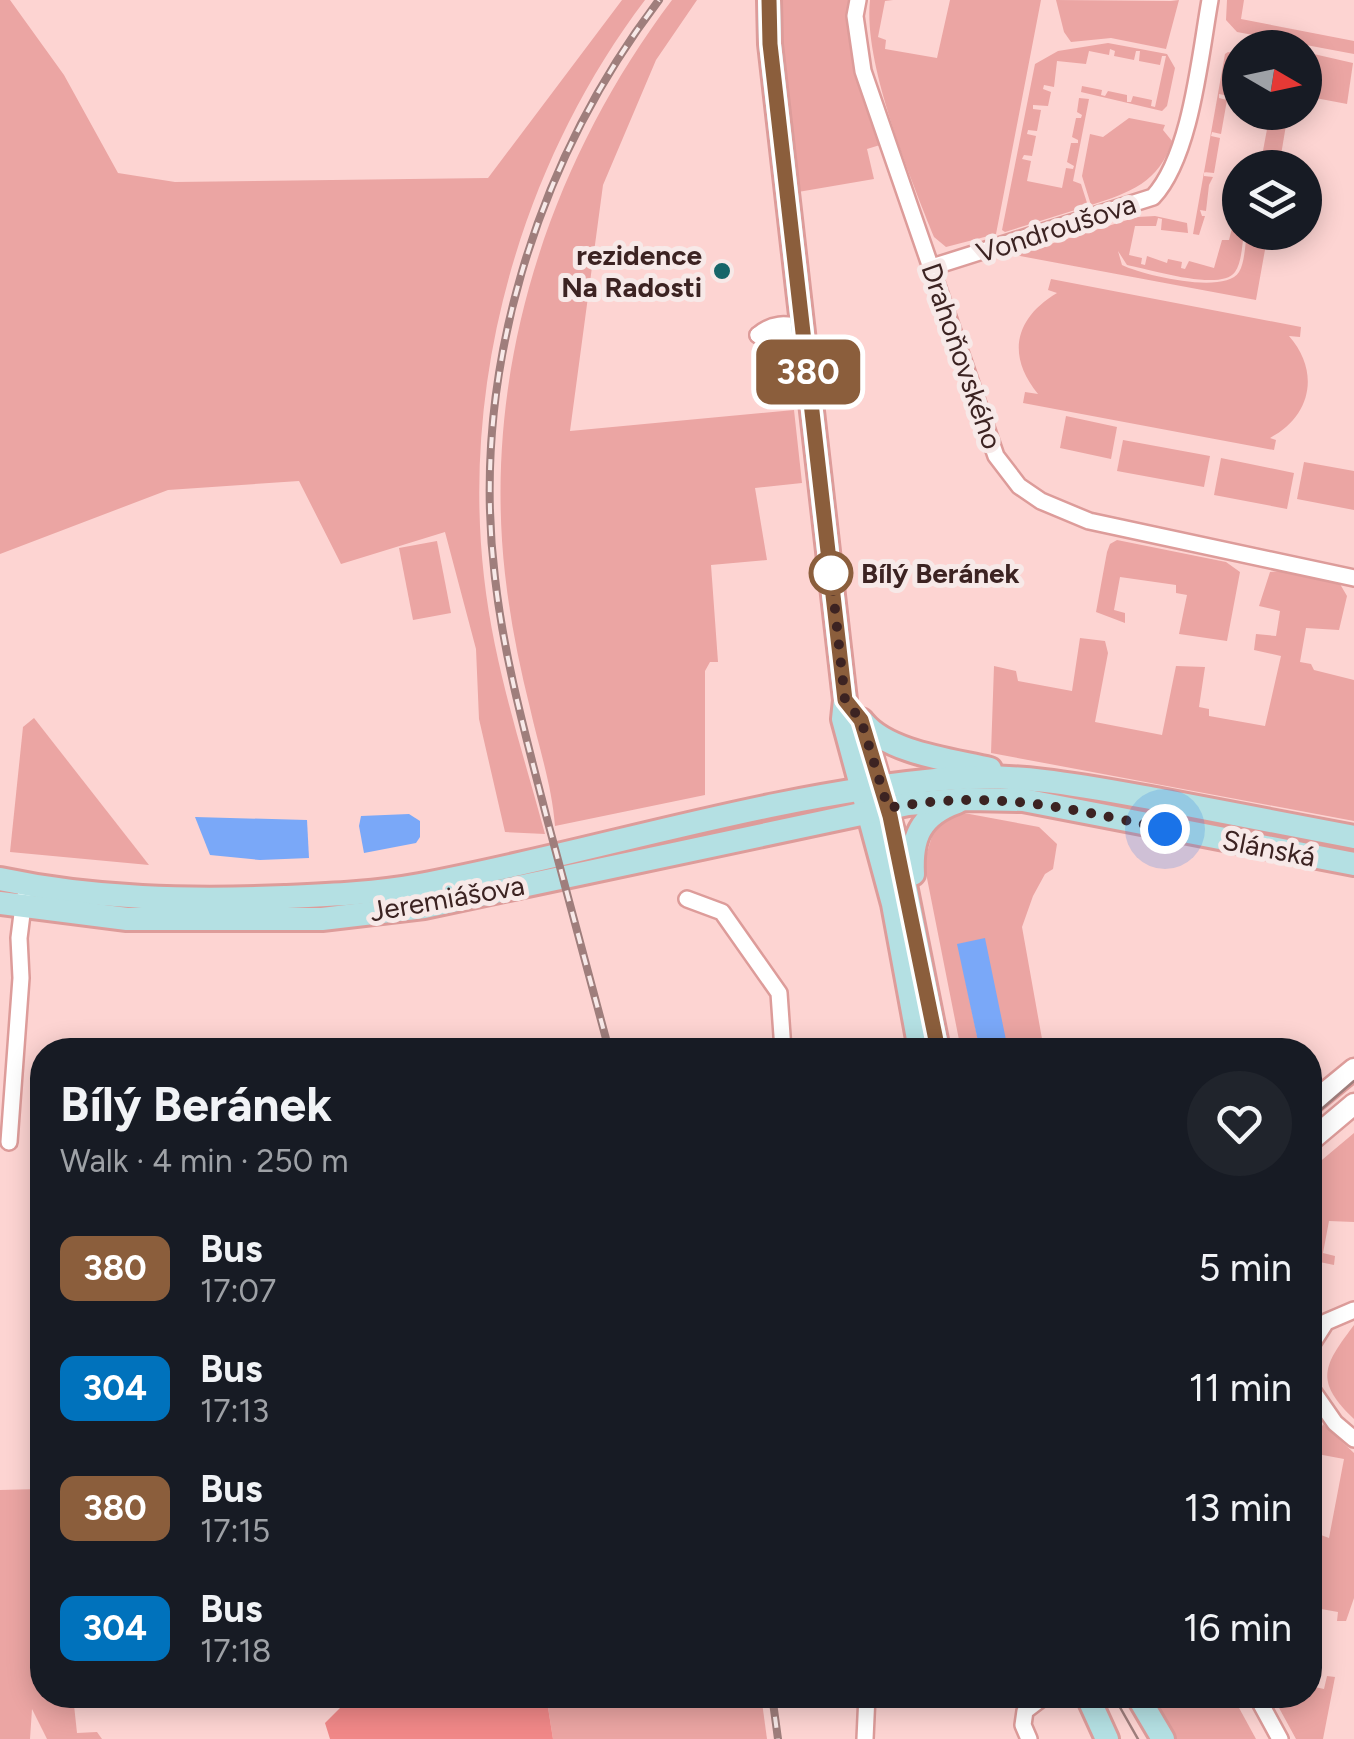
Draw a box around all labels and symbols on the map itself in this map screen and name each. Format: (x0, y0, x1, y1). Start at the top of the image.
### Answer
north arrow (1222, 30, 1322, 130)
street label: Vondroušova (972, 186, 1140, 270)
place label: rezidence Na Radosti (561, 238, 702, 304)
street label: Drahoňovského (914, 259, 1010, 453)
marker: rezidence Na Radosti (711, 260, 733, 282)
line badge: 380 (750, 340, 866, 404)
marker: Bílý Beránek (810, 552, 852, 594)
place label: Bílý Beránek (861, 556, 1020, 590)
your location (1140, 804, 1190, 854)
street label: Slánská (1220, 822, 1318, 874)
street label: Jeremiášova (367, 868, 527, 928)

